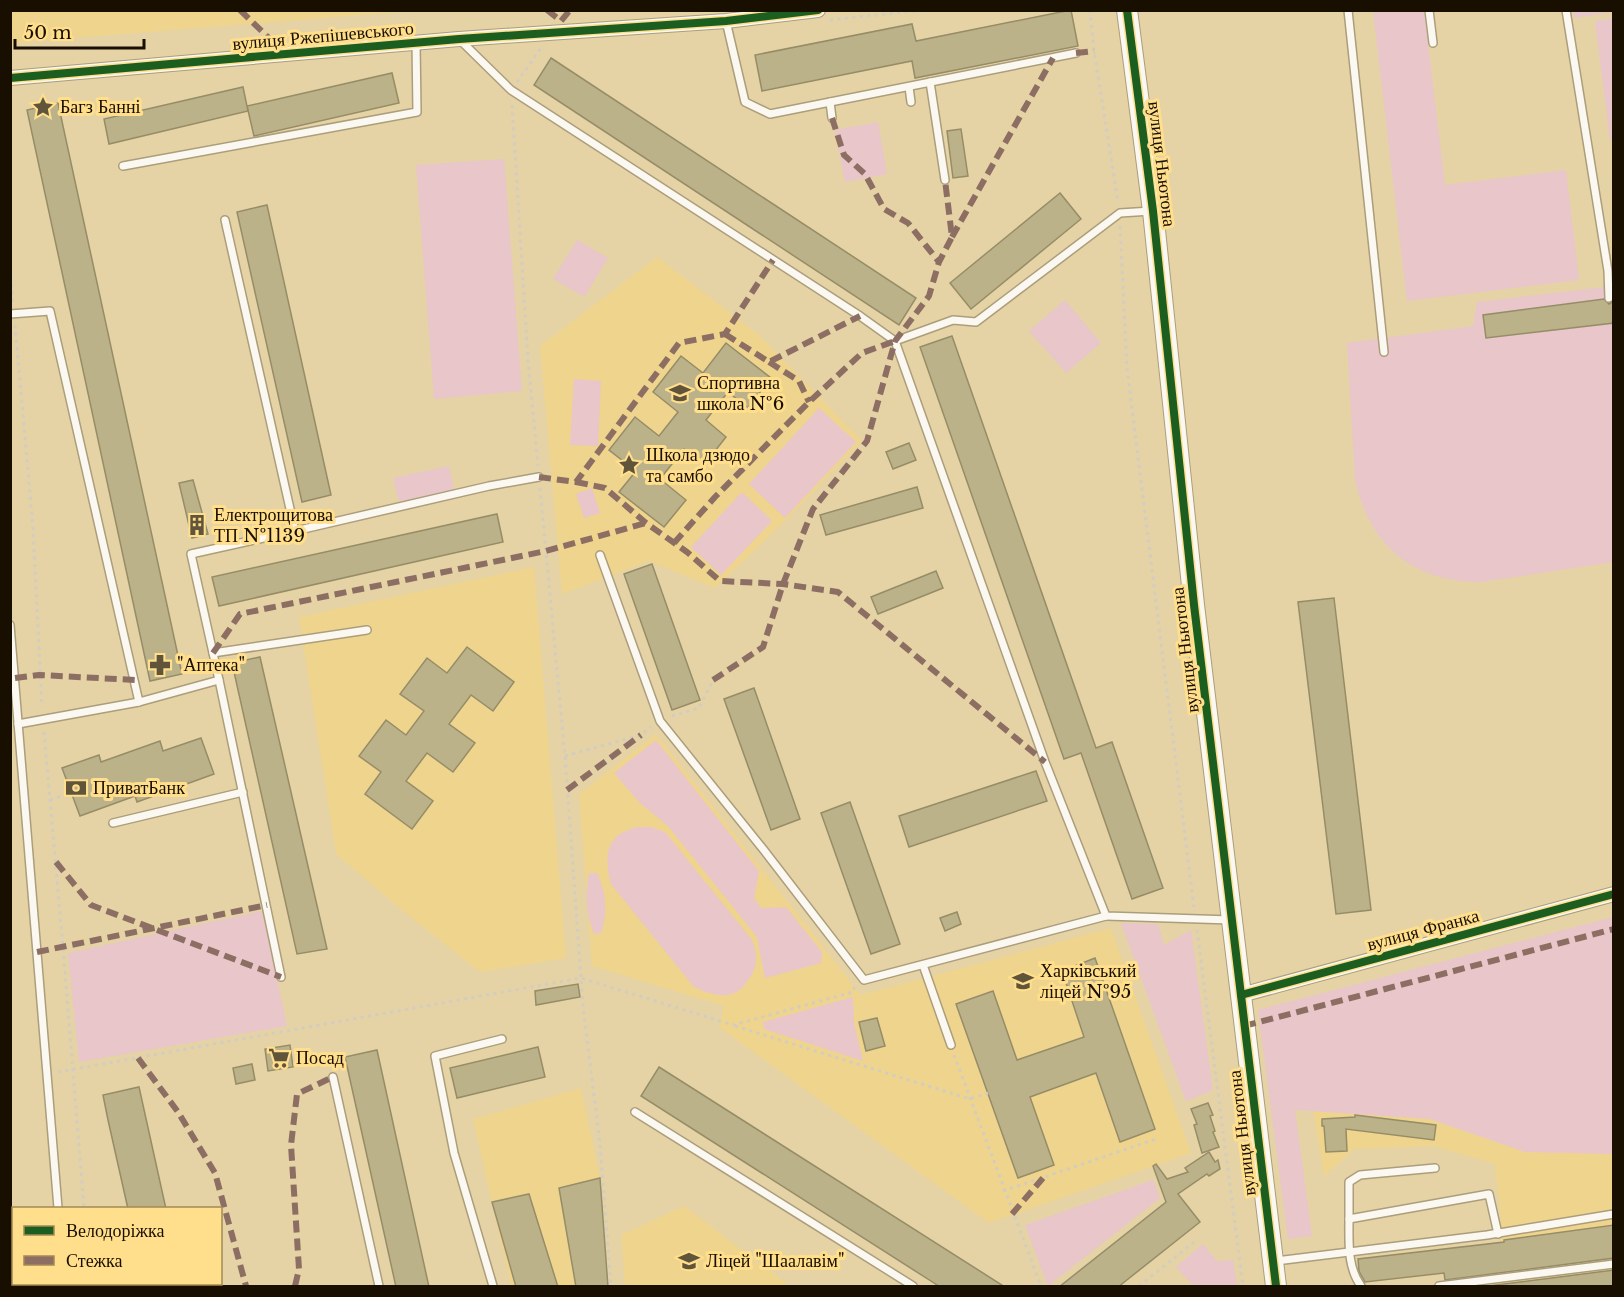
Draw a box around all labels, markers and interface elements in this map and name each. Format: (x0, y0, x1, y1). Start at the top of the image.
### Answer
scale bar (15, 12, 144, 50)
street label: вулиця Ржепішевського (231, 17, 415, 55)
text: 50 m (24, 22, 72, 44)
place icon: Багз Банні (31, 95, 55, 119)
place label: Багз Банні (60, 96, 141, 118)
street label: вулиця Ньютона (1143, 100, 1181, 228)
place label: Спортивна школа №6 (697, 372, 784, 415)
school or university icon: Спортивна школа №6 (668, 381, 692, 405)
place label: Школа дзюдо та самбо (646, 444, 750, 487)
place icon: Школа дзюдо та самбо (617, 453, 641, 477)
place label: Електрощитова ТП №1139 (214, 504, 333, 547)
building icon: Електрощитова ТП №1139 (185, 513, 209, 537)
street label: вулиця Ньютона (1166, 586, 1204, 714)
pharmacy icon: "Аптека" (148, 653, 172, 677)
place label: "Аптека" (177, 654, 245, 676)
bank icon: ПриватБанк (64, 776, 88, 800)
place label: ПриватБанк (93, 777, 185, 799)
street label: вулиця Франка (1365, 904, 1481, 956)
place label: Харківський ліцей №95 (1040, 960, 1137, 1003)
school or university icon: Харківський ліцей №95 (1011, 969, 1035, 993)
supermarket icon: Посад (267, 1046, 291, 1070)
place label: Посад (296, 1047, 344, 1069)
street label: вулиця Ньютона (1223, 1069, 1261, 1197)
legend (12, 1207, 222, 1285)
text: Велодоріжка (66, 1220, 165, 1242)
school or university icon: Ліцей "Шаалавім" (677, 1249, 701, 1273)
text: Стежка (66, 1250, 123, 1272)
place label: Ліцей "Шаалавім" (706, 1250, 845, 1272)

